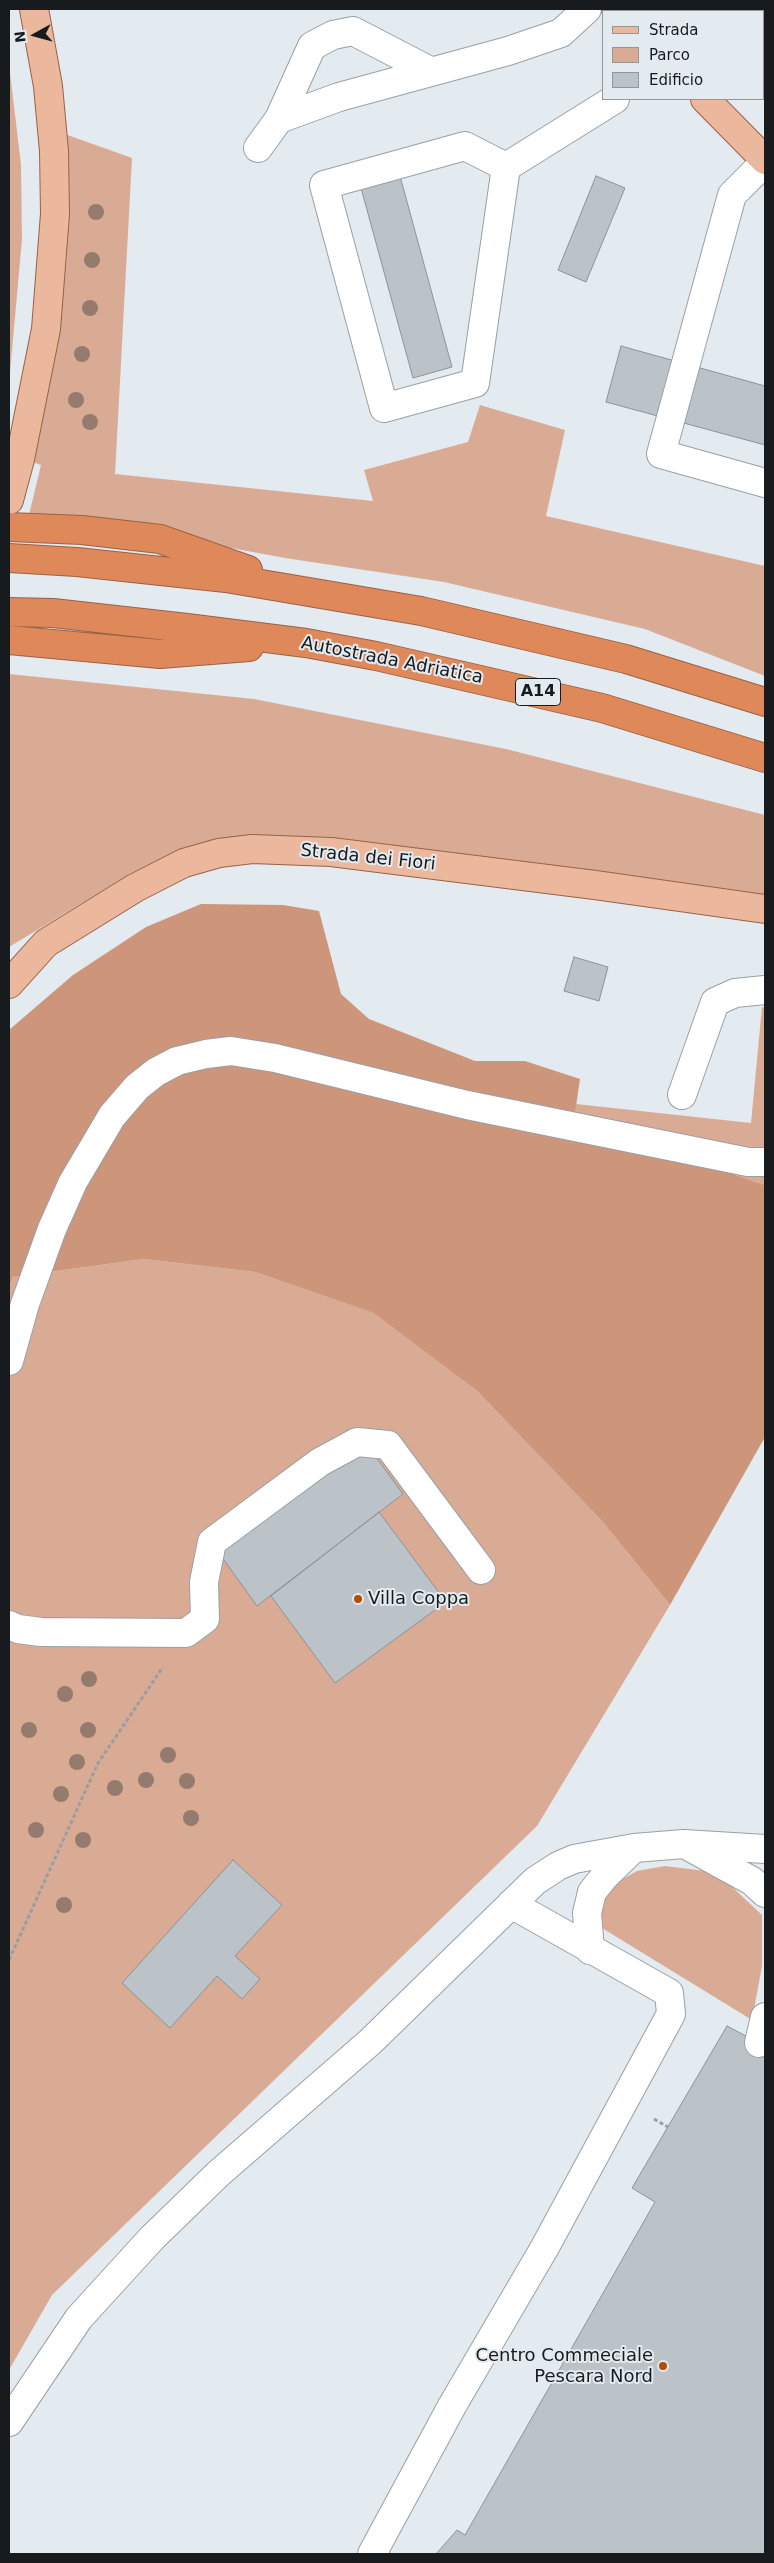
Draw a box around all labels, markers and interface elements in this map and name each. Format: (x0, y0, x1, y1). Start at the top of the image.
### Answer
north arrow (10, 10, 60, 60)
legend (602, 10, 764, 100)
text: Strada (649, 21, 698, 39)
text: N (11, 30, 29, 44)
text: Parco (649, 46, 690, 64)
text: Edificio (649, 71, 703, 89)
street label: Autostrada Adriatica (299, 633, 485, 689)
road number: A14 (516, 679, 560, 706)
street label: Strada dei Fiori (299, 840, 437, 876)
place label: Villa Coppa (368, 1588, 469, 1610)
marker: Villa Coppa (352, 1593, 364, 1605)
place label: Centro Commeciale Pescara Nord (475, 2345, 653, 2388)
marker: Centro Commeciale Pescara Nord (657, 2360, 669, 2372)

